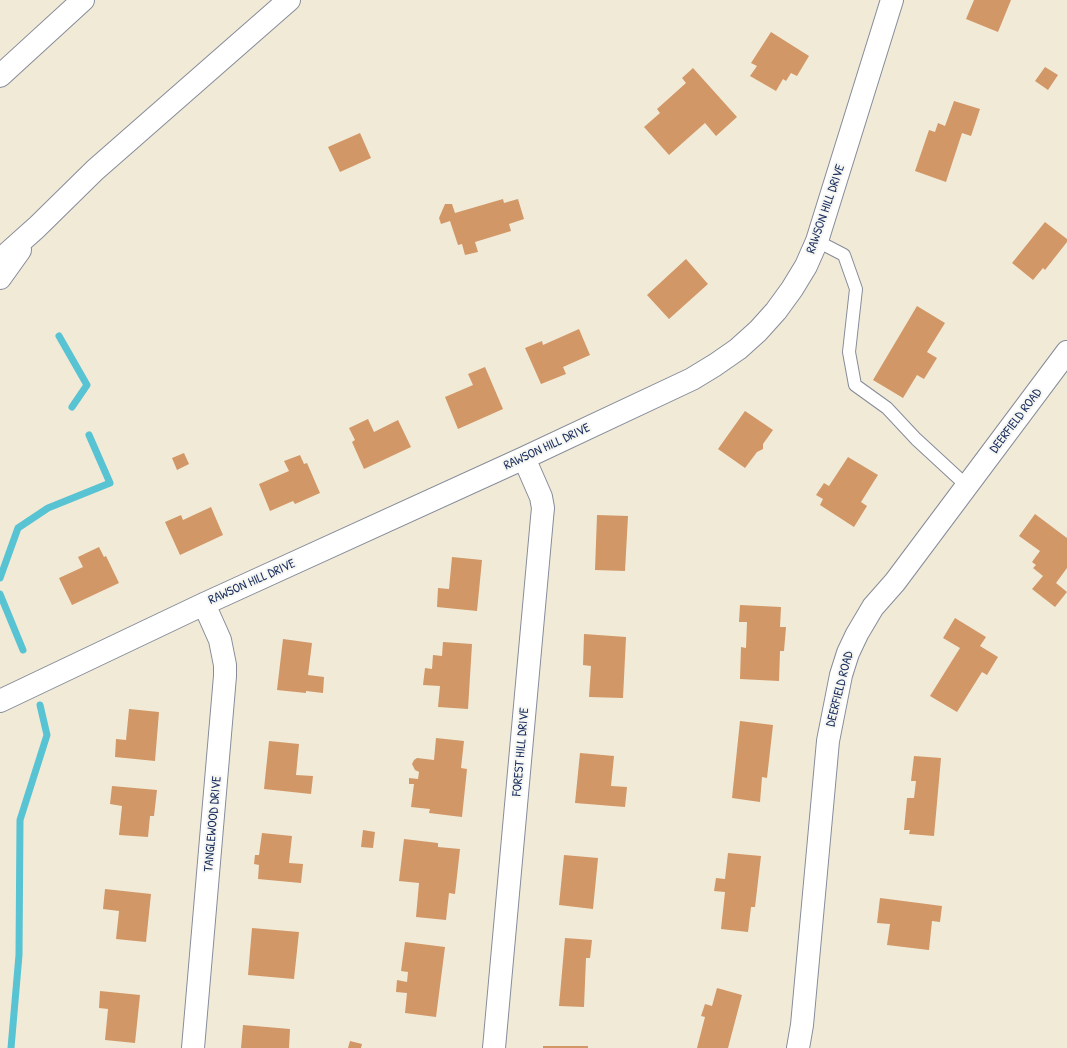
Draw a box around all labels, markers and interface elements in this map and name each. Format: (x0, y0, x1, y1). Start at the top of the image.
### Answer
street label: RAWSON HILL DRIVE (803, 162, 849, 256)
street label: DEERFIELD ROAD (987, 386, 1045, 456)
street label: RAWSON HILL DRIVE (501, 420, 593, 474)
street label: RAWSON HILL DRIVE (206, 556, 298, 608)
street label: DEERFIELD ROAD (823, 650, 857, 728)
street label: FOREST HILL DRIVE (509, 707, 533, 797)
street label: TANGLEWOOD DRIVE (201, 776, 225, 872)

